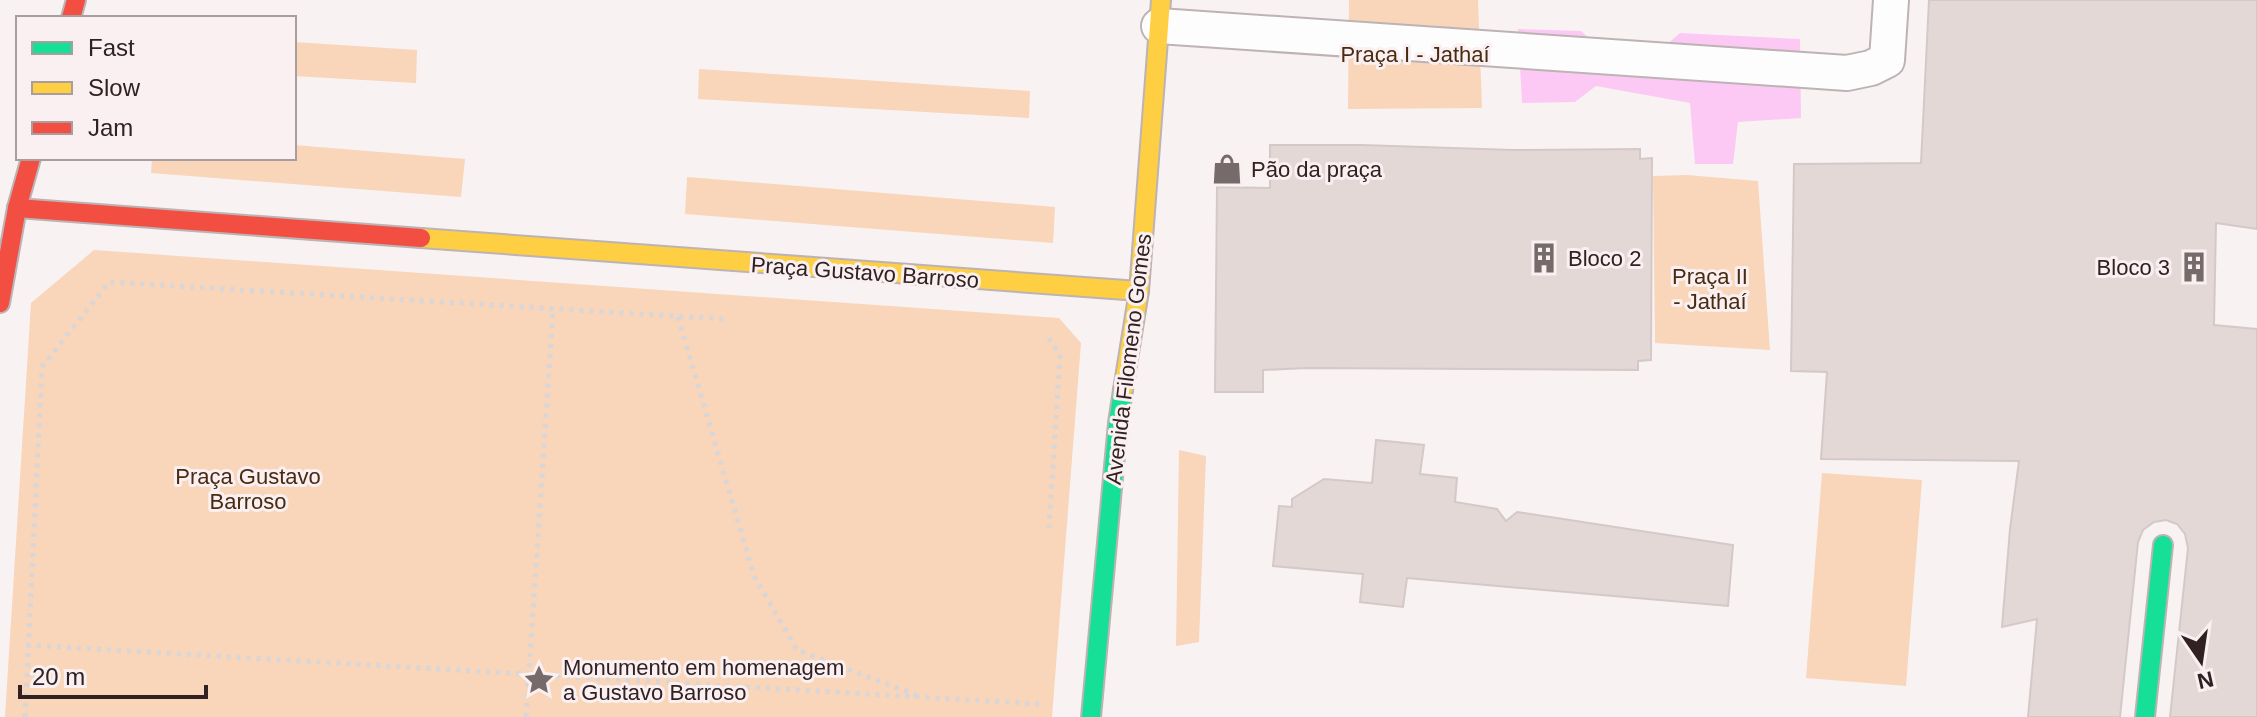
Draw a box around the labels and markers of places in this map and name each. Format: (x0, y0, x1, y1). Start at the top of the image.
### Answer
shop icon: Pão da praça (1210, 152, 1244, 186)
place label: Pão da praça (1251, 157, 1383, 182)
building icon: Bloco 2 (1527, 241, 1561, 275)
place label: Bloco 2 (1568, 246, 1641, 271)
building icon: Bloco 3 (2177, 250, 2211, 284)
place label: Bloco 3 (2097, 255, 2170, 280)
place label: Monumento em homenagem a Gustavo Barroso (563, 655, 844, 705)
place icon: Monumento em homenagem a Gustavo Barroso (522, 663, 556, 697)

